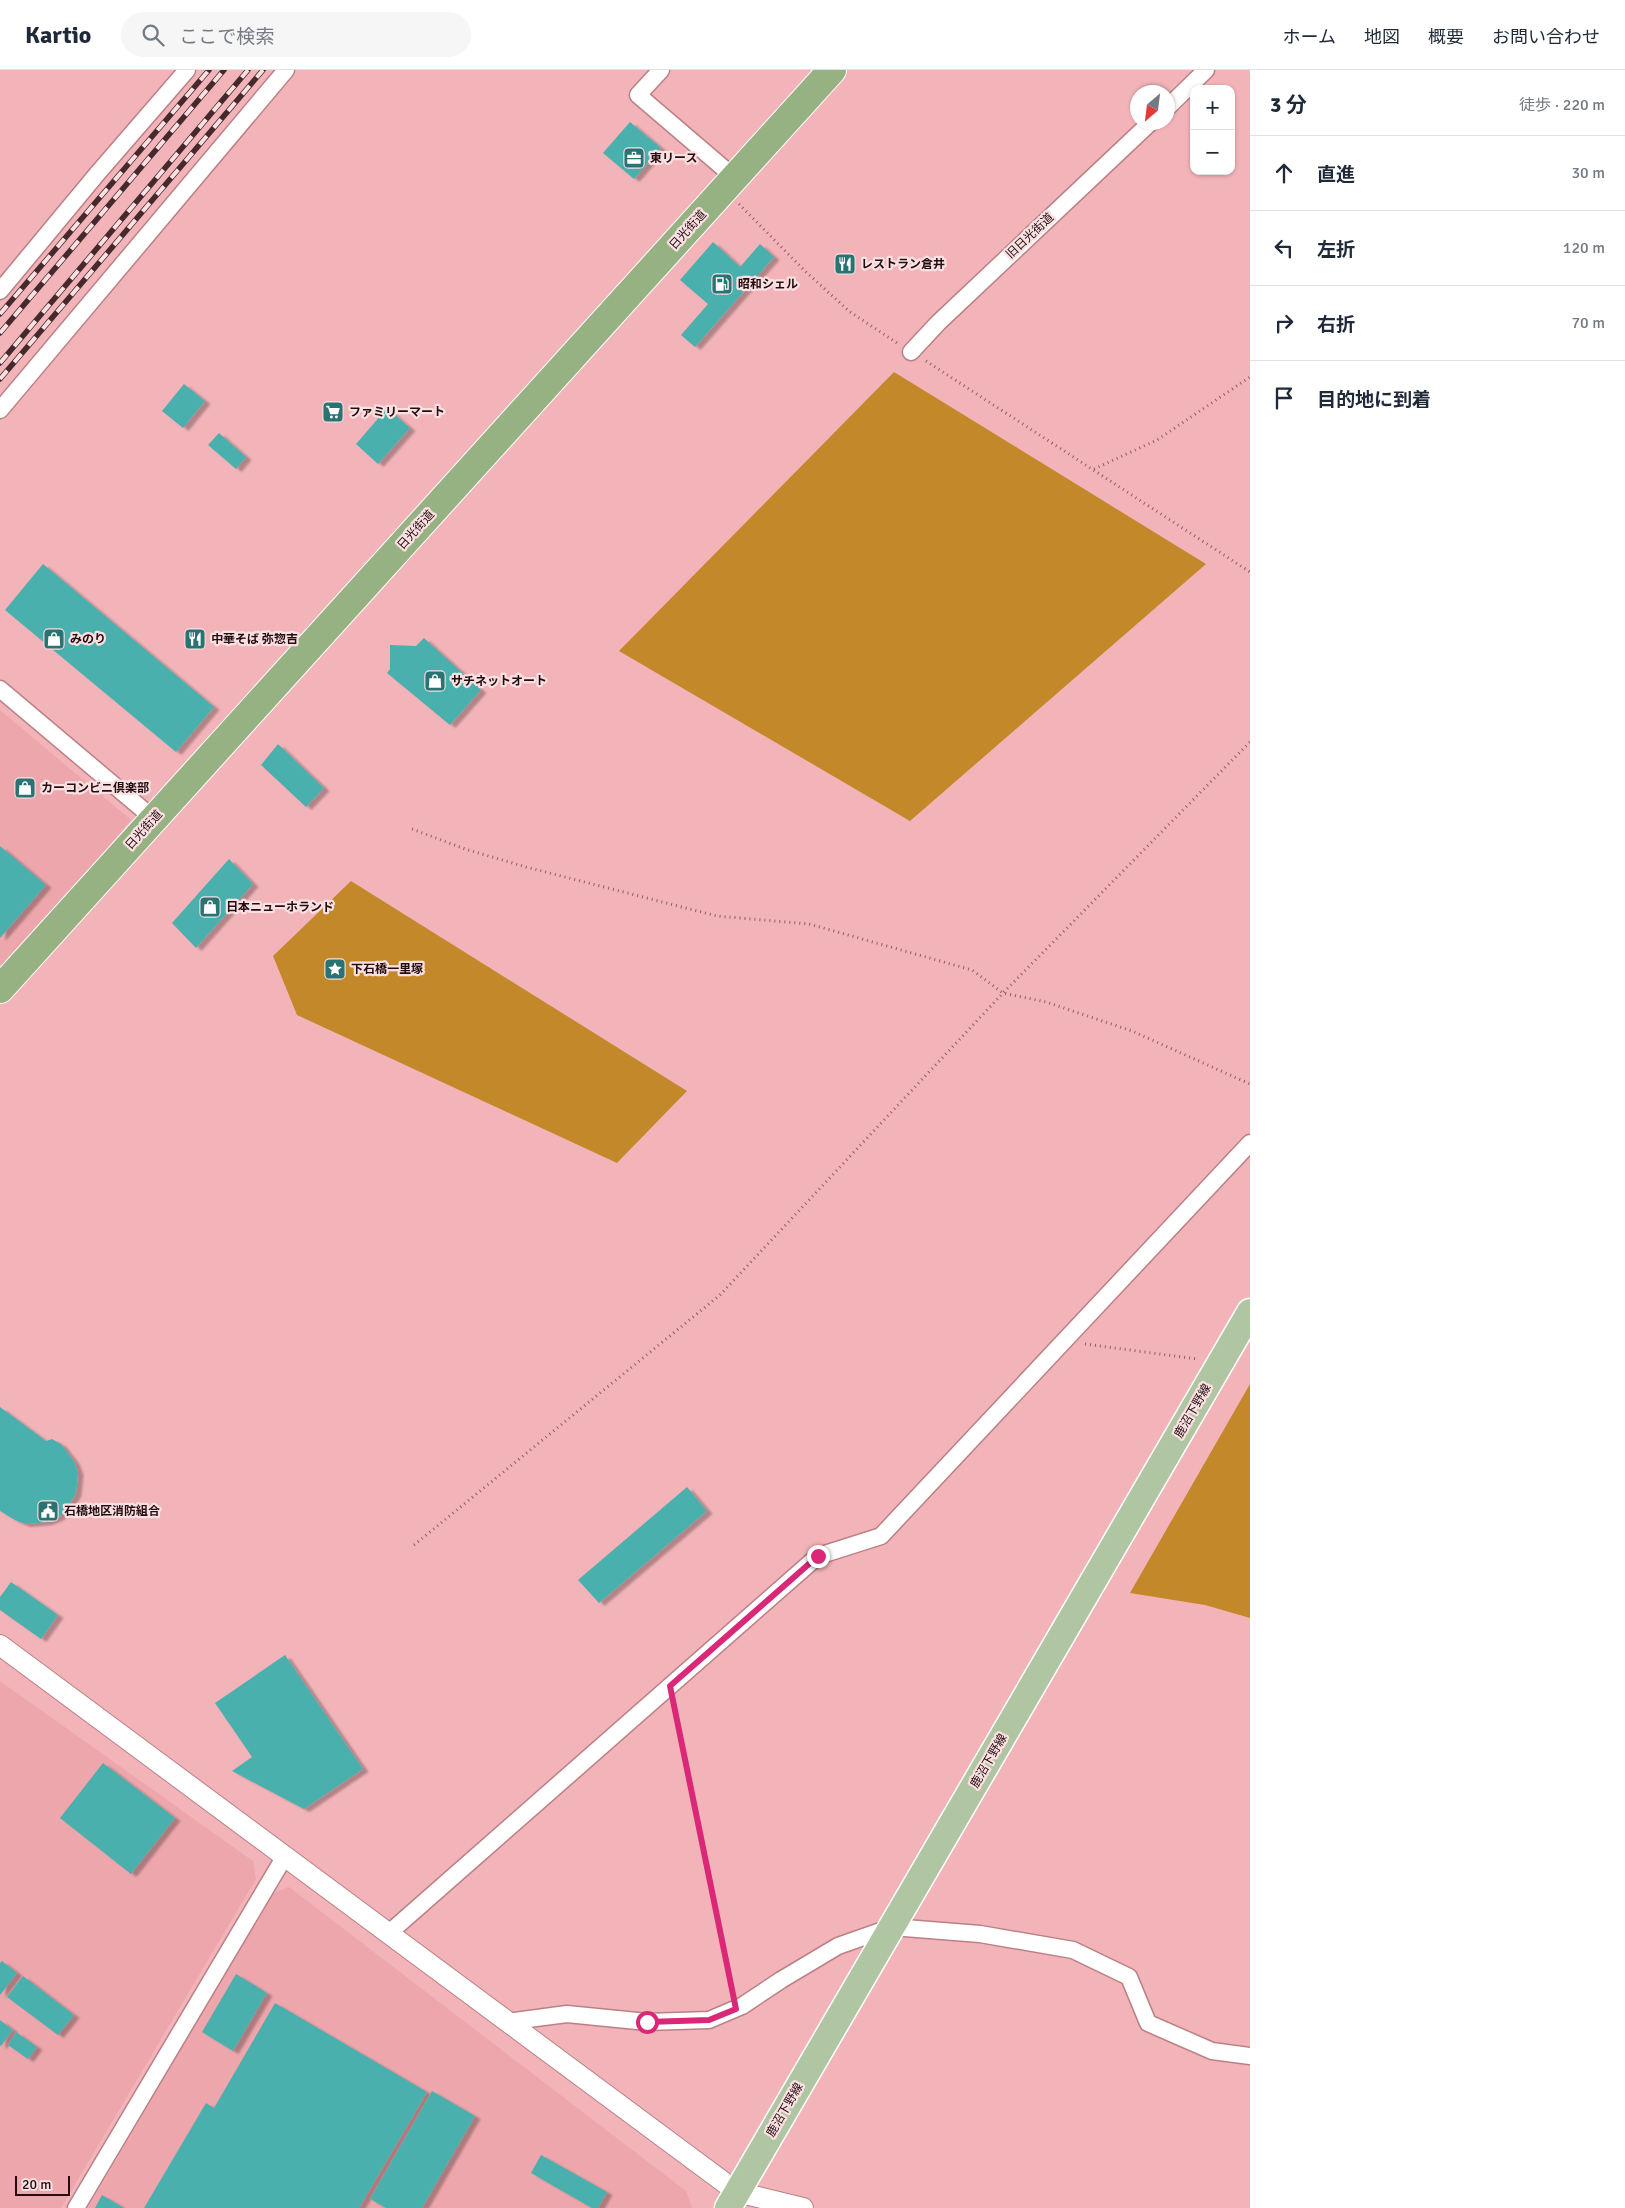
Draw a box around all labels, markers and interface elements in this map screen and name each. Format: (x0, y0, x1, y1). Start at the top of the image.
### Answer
search box (121, 12, 471, 57)
text: Kartio (25, 20, 91, 50)
icon: search (139, 21, 167, 49)
text: ここで検索 (179, 25, 274, 49)
text: ホーム (1283, 26, 1336, 48)
text: 地図 (1364, 26, 1400, 48)
text: 概要 (1428, 26, 1464, 48)
text: お問い合わせ (1492, 26, 1600, 48)
north arrow (1130, 85, 1175, 130)
map controls (1190, 85, 1235, 175)
button: + (1190, 85, 1235, 130)
text: 3 分 (1270, 92, 1307, 118)
text: 徒歩 · 220 m (1519, 95, 1605, 115)
button: − (1190, 130, 1235, 175)
office icon: 東リース (622, 146, 646, 170)
place label: 東リース (650, 151, 697, 166)
icon: ahead (1270, 159, 1298, 187)
text: 直進 (1317, 163, 1355, 187)
text: 30 m (1571, 163, 1605, 183)
street label: 日光街道 (666, 207, 710, 253)
street label: 旧日光街道 (1003, 210, 1057, 262)
icon: left (1270, 234, 1298, 262)
text: 左折 (1317, 238, 1355, 262)
text: 120 m (1563, 238, 1605, 258)
restaurant icon: レストラン倉井 (833, 252, 857, 276)
place label: レストラン倉井 (861, 257, 945, 272)
fuel station icon: 昭和シェル (710, 272, 734, 296)
place label: 昭和シェル (738, 277, 798, 292)
icon: right (1270, 309, 1298, 337)
text: 右折 (1317, 313, 1355, 337)
text: 70 m (1571, 313, 1605, 333)
icon: arrive (1270, 384, 1298, 412)
text: 目的地に到着 (1317, 388, 1431, 412)
supermarket icon: ファミリーマート (321, 400, 345, 424)
place label: ファミリーマート (349, 405, 445, 420)
street label: 日光街道 (394, 507, 438, 553)
shop icon: みのり (42, 627, 66, 651)
restaurant icon: 中華そば 弥惣吉 (183, 627, 207, 651)
place label: みのり (70, 632, 106, 647)
place label: 中華そば 弥惣吉 (211, 632, 298, 647)
shop icon: サチネットオート (423, 669, 447, 693)
place label: サチネットオート (451, 674, 547, 689)
shop icon: カーコンビニ倶楽部 (13, 776, 37, 800)
place label: カーコンビニ倶楽部 (41, 781, 149, 796)
street label: 日光街道 (122, 807, 166, 853)
shop icon: 日本ニューホランド (198, 895, 222, 919)
place label: 日本ニューホランド (226, 900, 334, 915)
place icon: 下石橋一里塚 (323, 957, 347, 981)
place label: 下石橋一里塚 (351, 962, 423, 977)
street label: 鹿沼下野線 (1172, 1381, 1214, 1441)
public building icon: 石橋地区消防組合 (36, 1499, 60, 1523)
place label: 石橋地区消防組合 (64, 1504, 160, 1519)
route end (807, 1545, 830, 1568)
street label: 鹿沼下野線 (968, 1731, 1010, 1791)
route start (636, 2011, 659, 2034)
street label: 鹿沼下野線 (764, 2080, 806, 2140)
scale bar (15, 2173, 70, 2196)
text: 20 m (22, 2176, 51, 2193)

